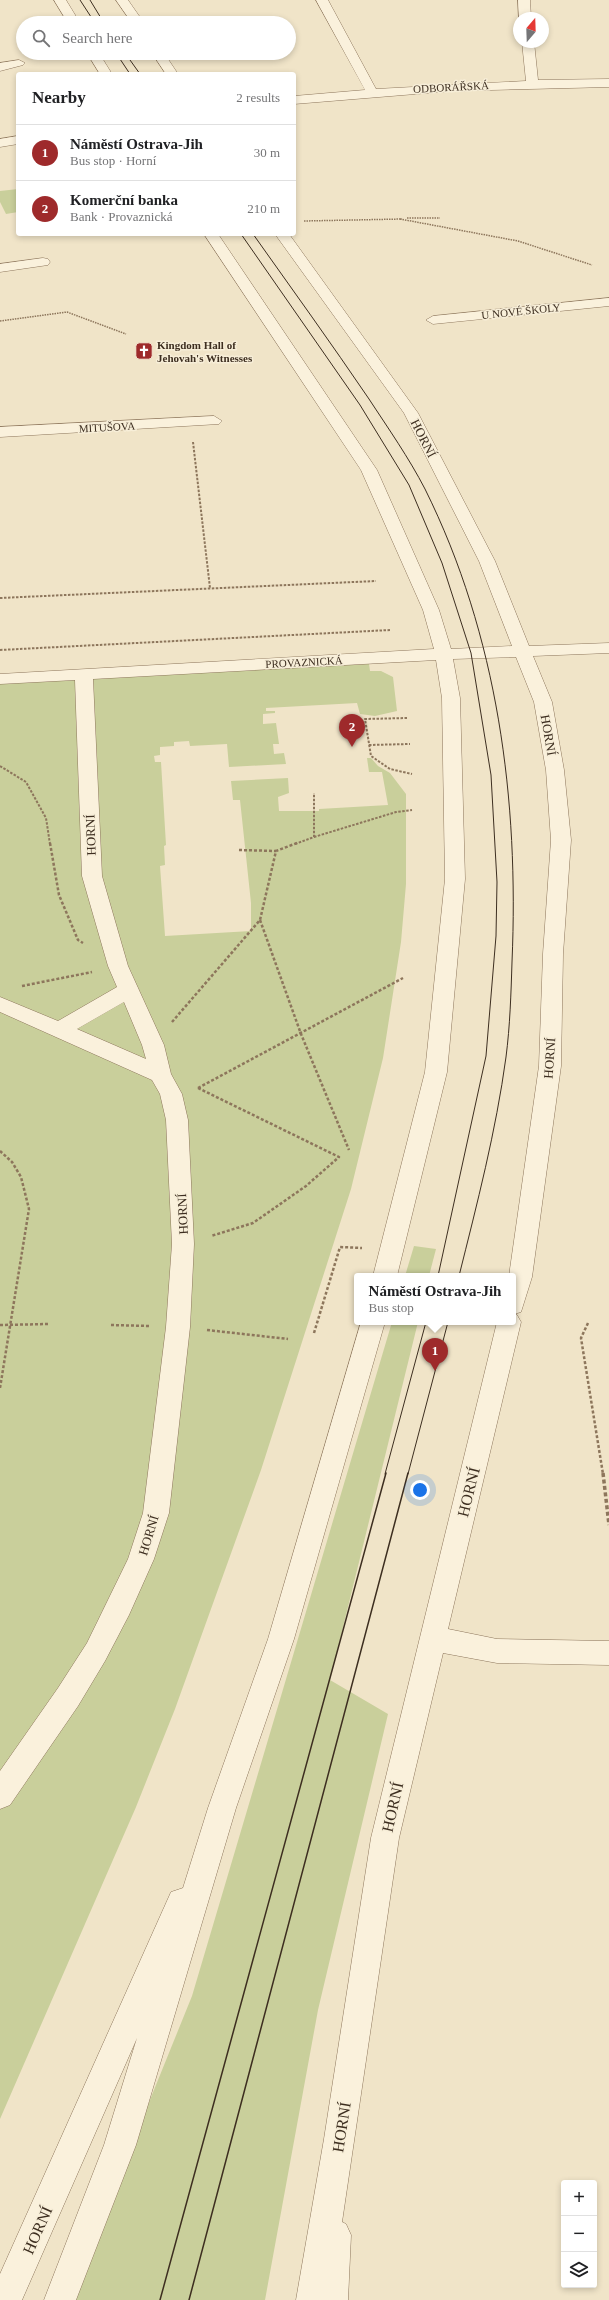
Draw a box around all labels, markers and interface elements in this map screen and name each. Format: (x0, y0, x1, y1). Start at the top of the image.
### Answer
north arrow (513, 12, 549, 48)
search box (16, 16, 296, 60)
icon: search (30, 27, 52, 49)
text: Search here (62, 30, 132, 46)
street label: ODBORÁŘSKÁ (413, 79, 489, 95)
text: Nearby (32, 88, 86, 107)
text: 2 results (236, 90, 280, 105)
text: Náměstí Ostrava-Jih (70, 136, 203, 152)
text: 1 (42, 145, 48, 160)
text: 30 m (254, 145, 280, 160)
text: Bus stop · Horní (70, 153, 156, 168)
text: Komerční banka (70, 192, 178, 208)
text: 2 (42, 201, 48, 216)
text: 210 m (247, 201, 280, 216)
text: Bank · Provaznická (70, 209, 173, 224)
street label: U NOVÉ ŠKOLY (481, 301, 561, 321)
place label: Kingdom Hall of Jehovah's Witnesses (157, 339, 253, 364)
church icon: Kingdom Hall of Jehovah's Witnesses (134, 341, 154, 361)
street label: HORNÍ (408, 416, 440, 460)
street label: MITUŠOVA (78, 420, 136, 434)
street label: PROVAZNICKÁ (265, 654, 343, 670)
pin: 2 (339, 714, 365, 747)
street label: HORNÍ (538, 714, 559, 757)
street label: HORNÍ (82, 814, 99, 856)
street label: HORNÍ (541, 1037, 558, 1079)
street label: HORNÍ (174, 1193, 191, 1235)
popup (354, 1273, 516, 1325)
text: Náměstí Ostrava-Jih (369, 1283, 501, 1299)
text: Bus stop (369, 1300, 414, 1315)
pin: 1 (422, 1338, 448, 1371)
street label: HORNÍ (453, 1465, 483, 1519)
your location (410, 1480, 430, 1500)
street label: HORNÍ (135, 1513, 162, 1557)
street label: HORNÍ (378, 1780, 406, 1834)
street label: HORNÍ (328, 2101, 354, 2153)
map controls (561, 2180, 597, 2288)
button: + (561, 2180, 597, 2216)
street label: HORNÍ (18, 2203, 56, 2257)
button: − (561, 2216, 597, 2252)
button: layers (561, 2252, 597, 2288)

